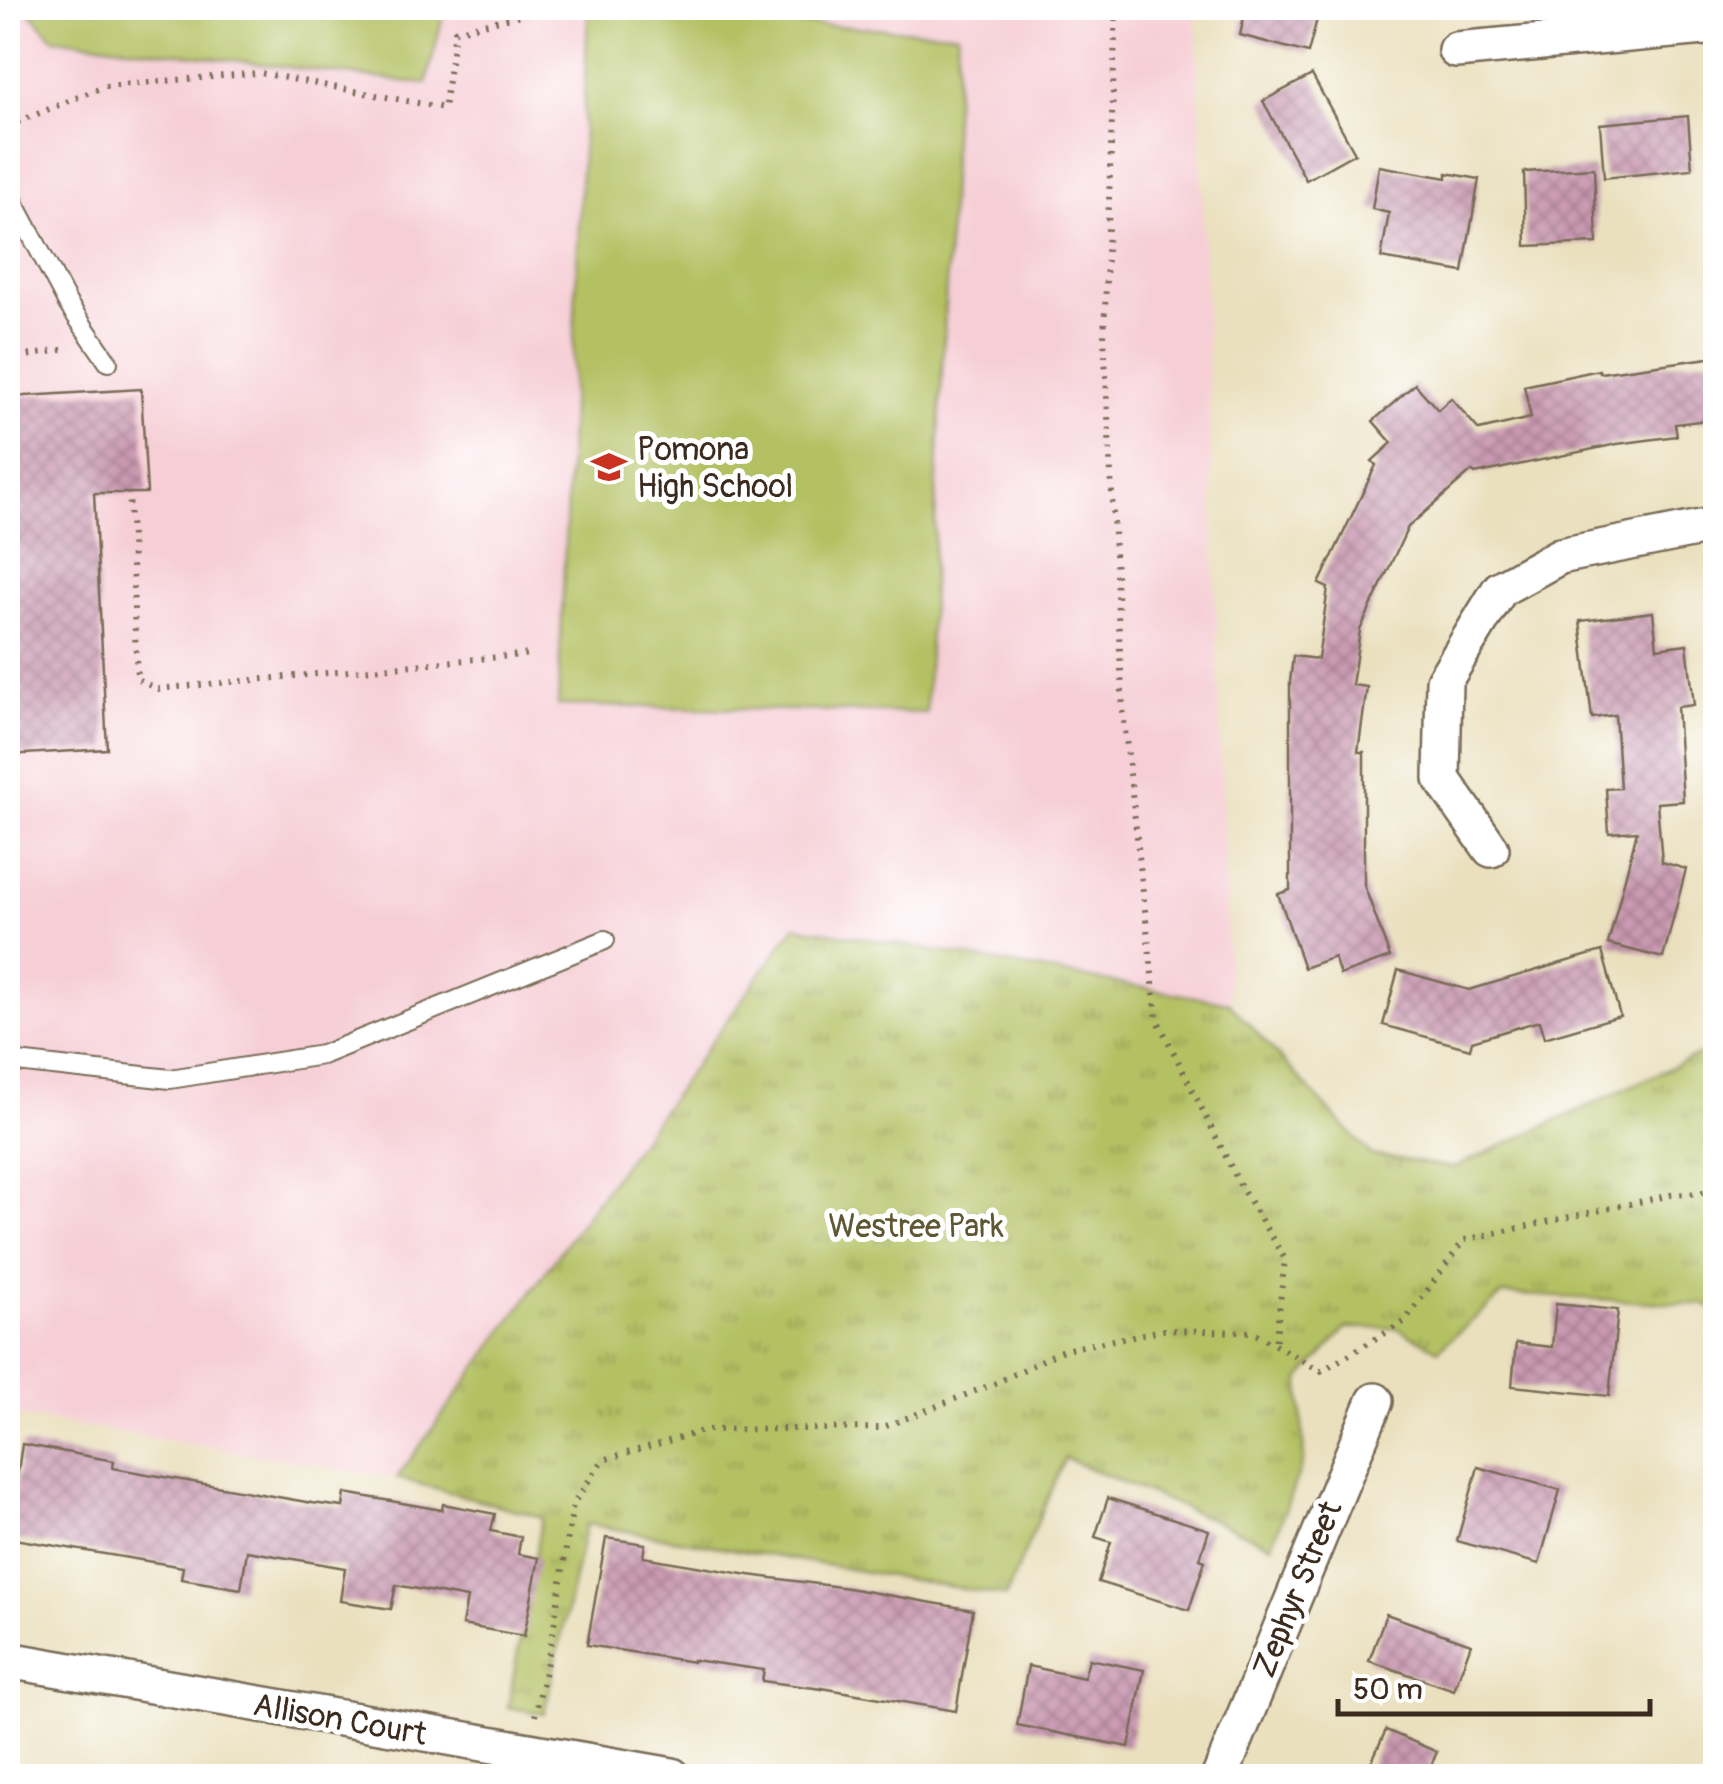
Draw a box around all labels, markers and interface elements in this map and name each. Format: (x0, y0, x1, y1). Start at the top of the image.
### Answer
place label: Pomona High School (637, 430, 793, 507)
school or university icon: Pomona High School (590, 448, 628, 486)
park label: Westree Park (828, 1207, 1004, 1247)
street label: Zephyr Street (1244, 1495, 1351, 1683)
scale bar (1338, 1654, 1650, 1716)
text: 50 m (1353, 1671, 1423, 1708)
street label: Allison Court (250, 1685, 430, 1755)

